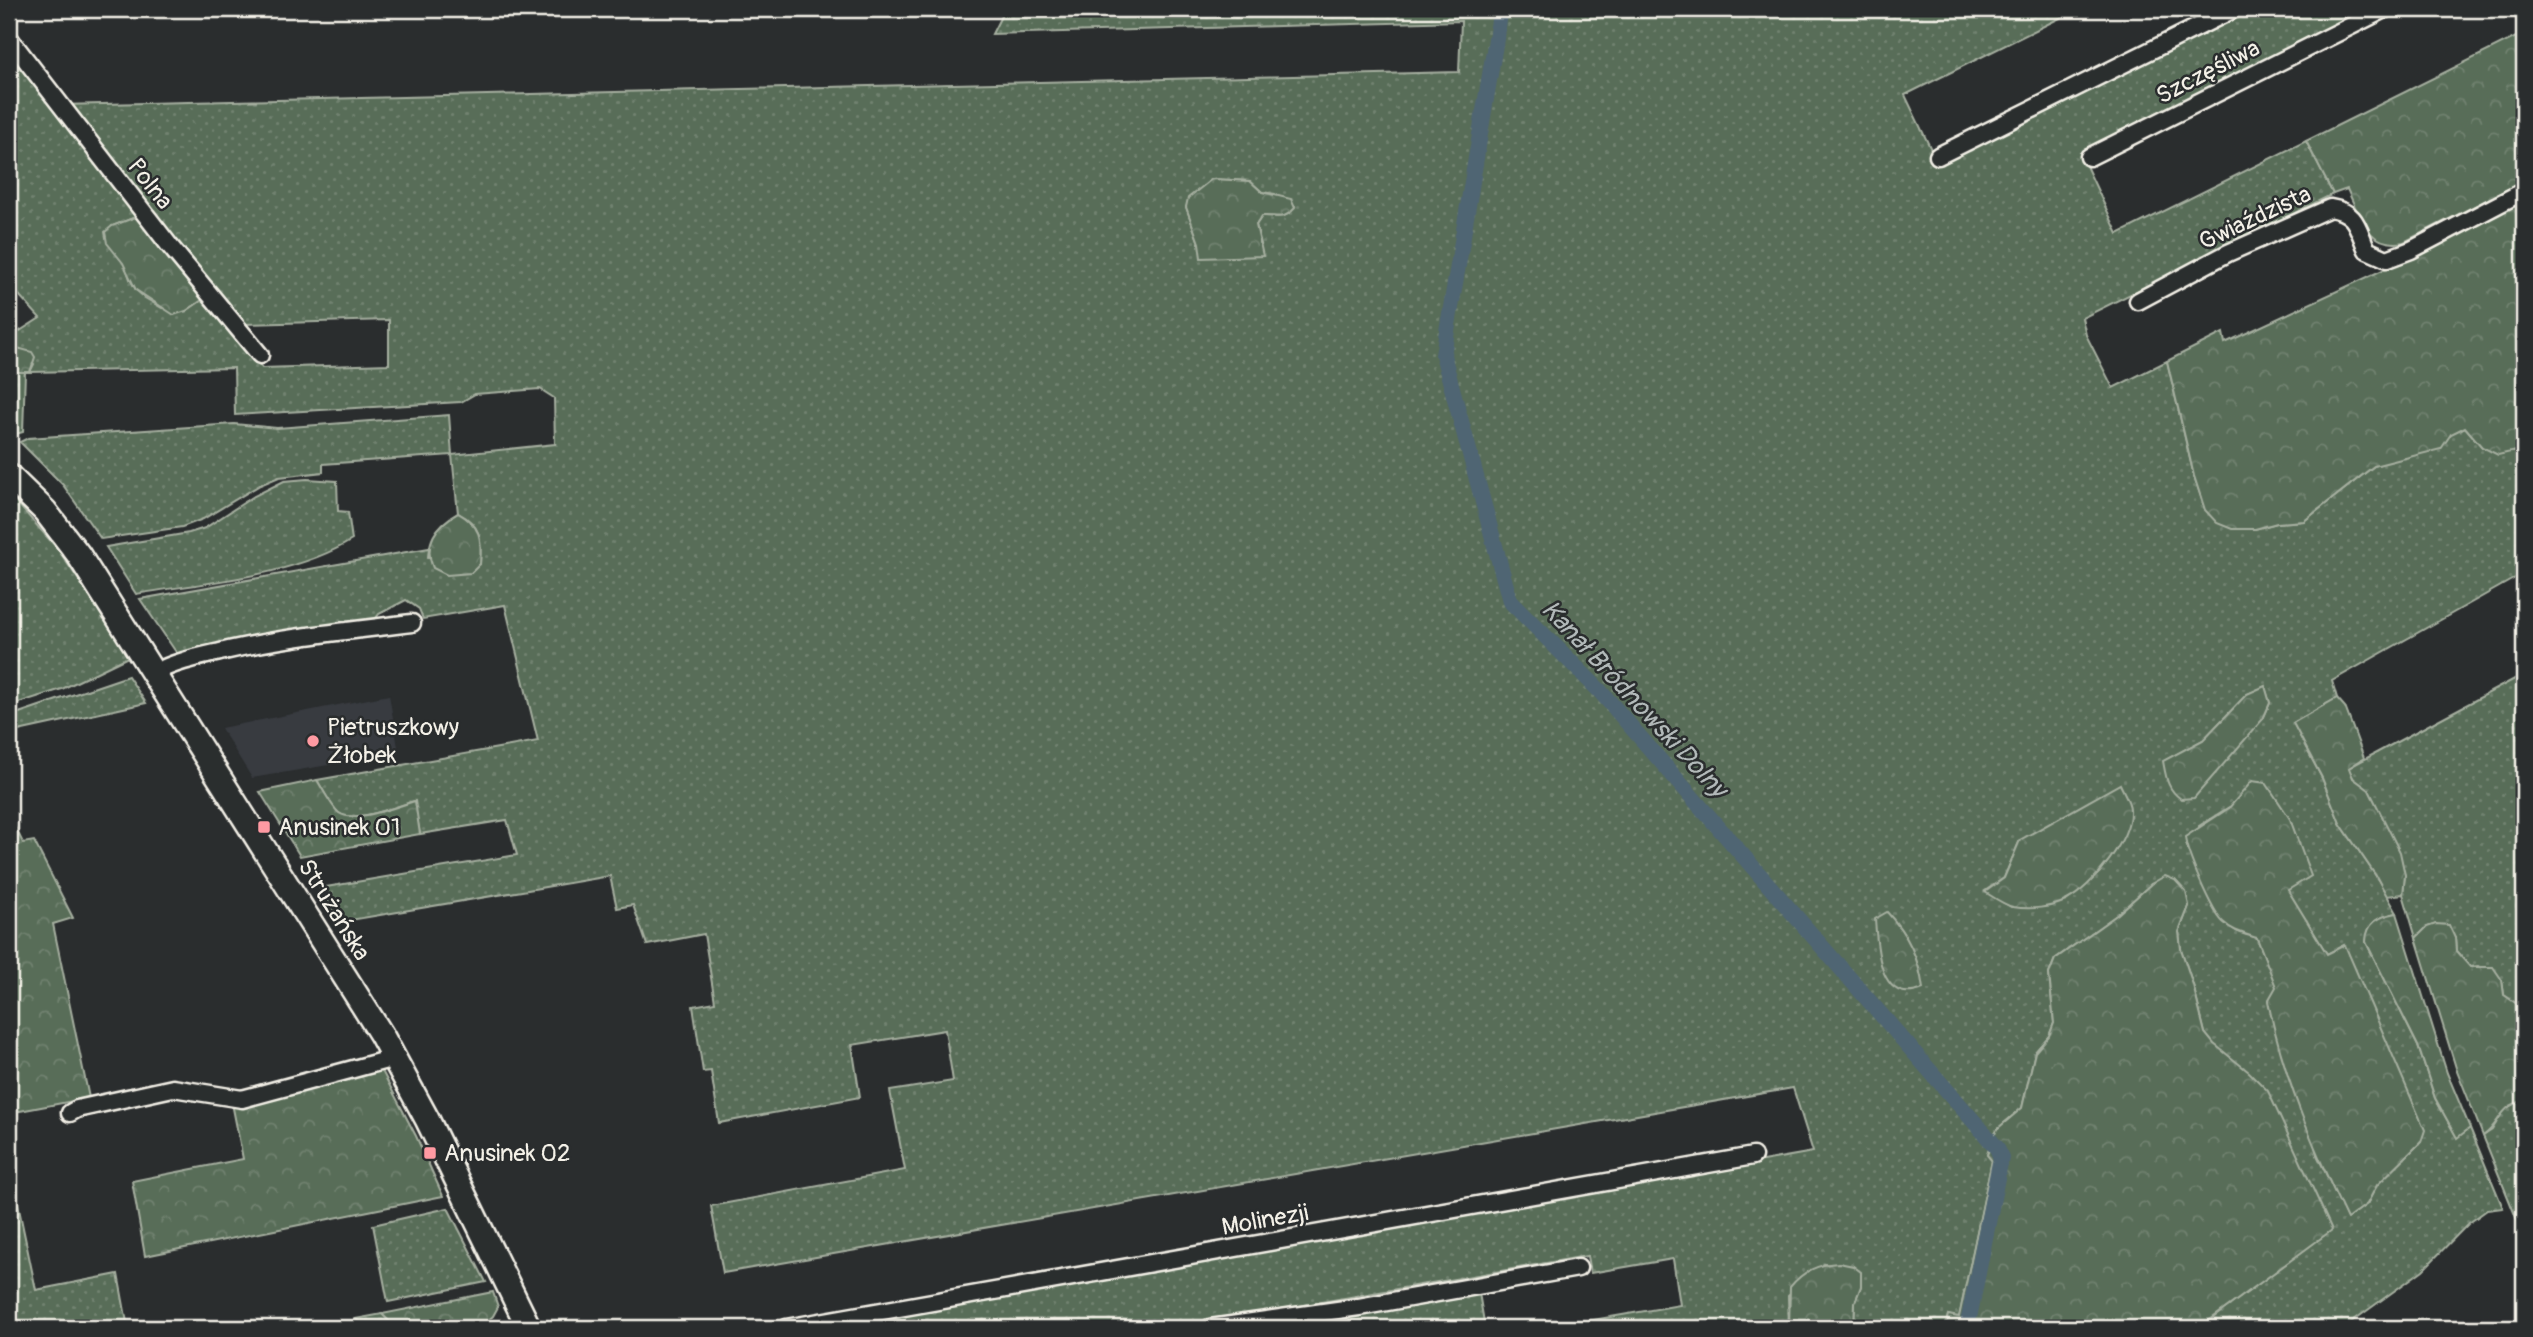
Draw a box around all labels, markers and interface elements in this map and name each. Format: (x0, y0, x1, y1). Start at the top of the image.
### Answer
street label: Szczęśliwa (2151, 34, 2265, 110)
street label: Polna (121, 153, 179, 215)
street label: Gwiaździsta (2194, 179, 2316, 257)
water label: Kanał Bródnowski Dolny (1534, 594, 1736, 806)
place label: Pietruszkowy Żłobek (327, 713, 459, 770)
marker: Pietruszkowy Żłobek (305, 733, 321, 749)
place label: Anusinek 01 (278, 813, 400, 842)
marker: Anusinek 01 (256, 819, 272, 835)
street label: Strużańska (292, 854, 376, 966)
place label: Anusinek 02 (444, 1139, 570, 1168)
marker: Anusinek 02 (422, 1145, 438, 1161)
street label: Molinezji (1219, 1198, 1311, 1242)

